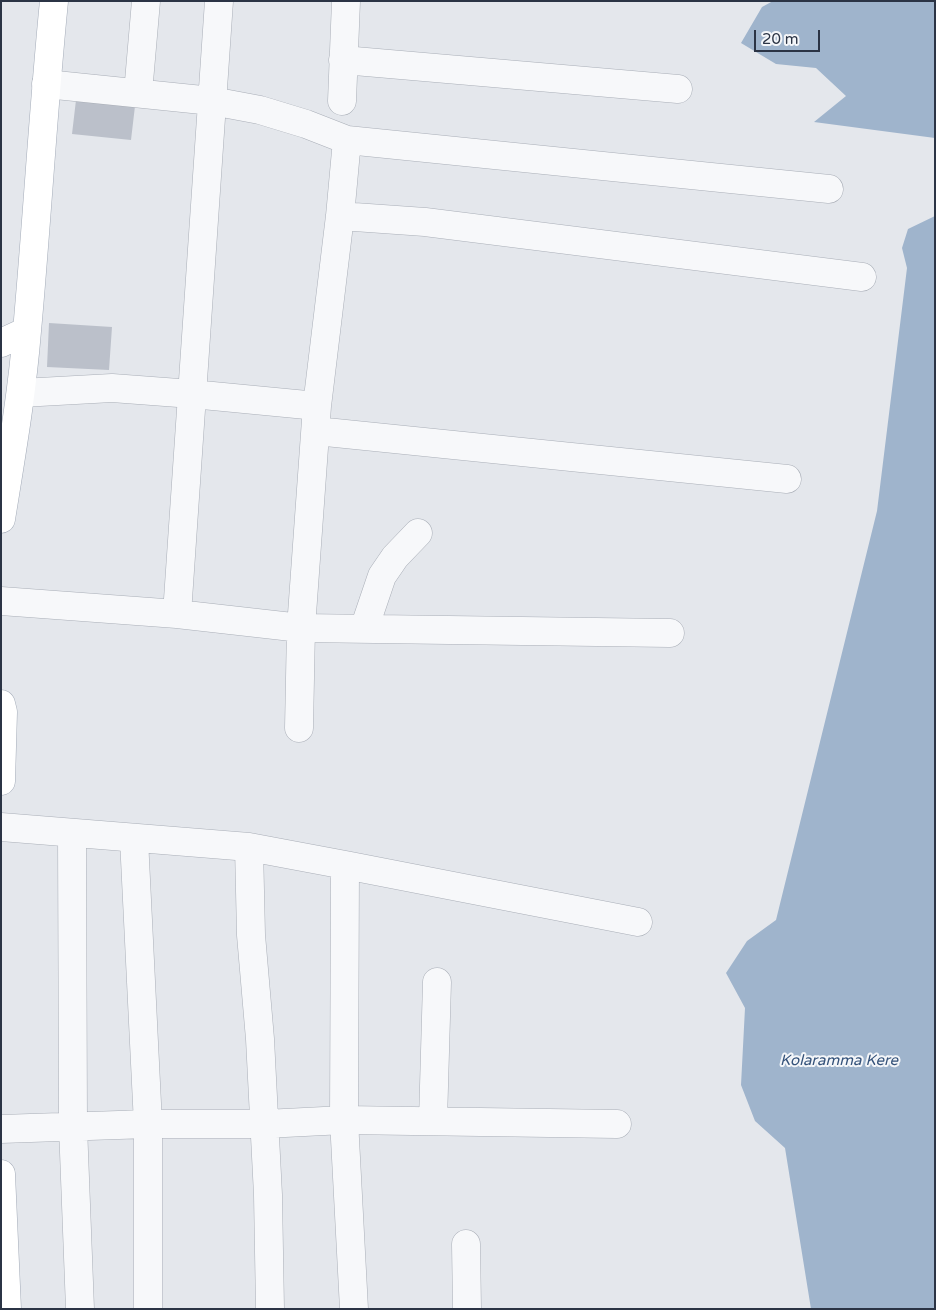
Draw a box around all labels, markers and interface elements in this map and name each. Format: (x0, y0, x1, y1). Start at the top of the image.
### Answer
scale bar (756, 20, 822, 52)
text: 20 m (762, 30, 799, 48)
water label: Kolaramma Kere (780, 1052, 898, 1070)

